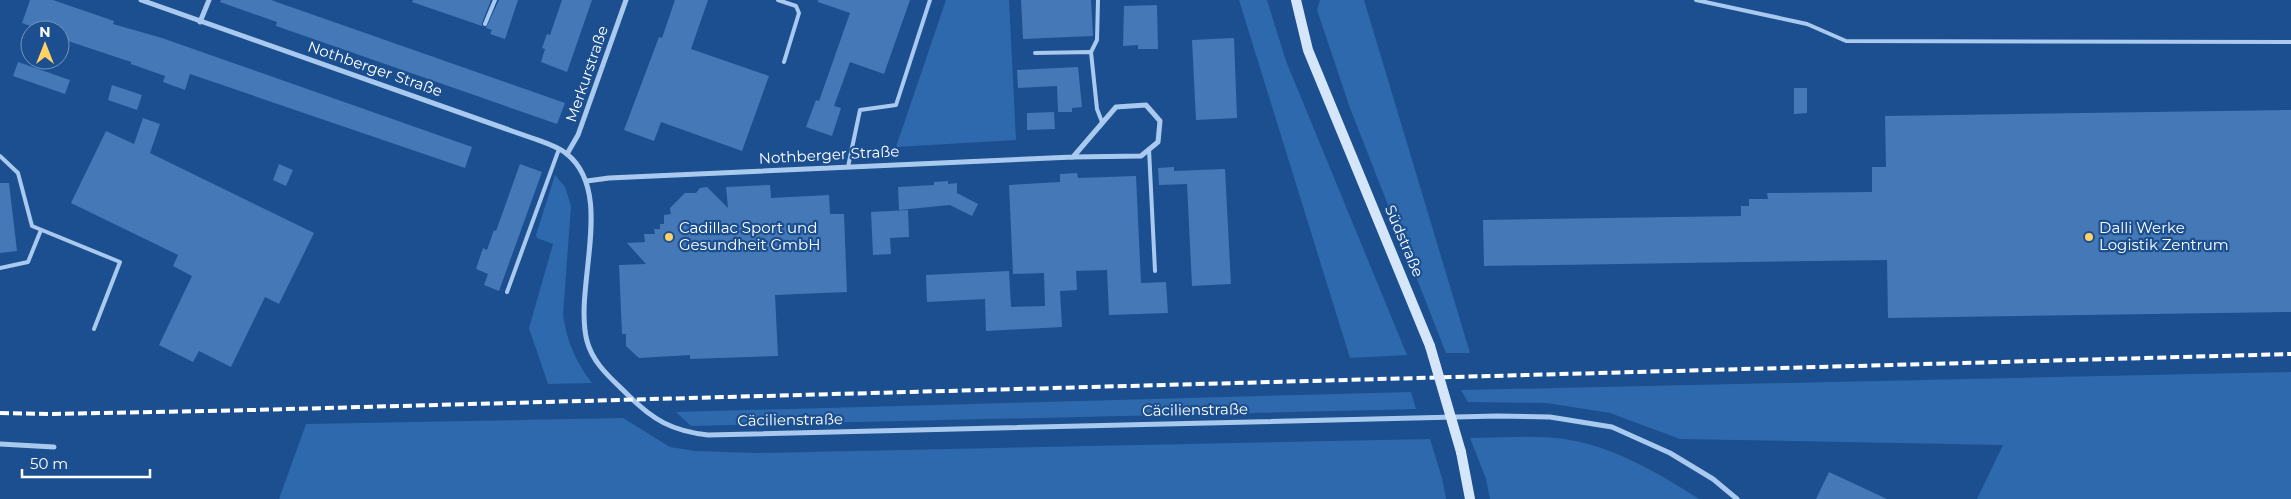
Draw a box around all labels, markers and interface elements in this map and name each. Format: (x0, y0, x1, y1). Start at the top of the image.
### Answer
north arrow (20, 20, 70, 70)
text: N (39, 23, 51, 41)
street label: Merkurstraße (561, 23, 612, 125)
street label: Nothberger Straße (305, 37, 445, 100)
street label: Nothberger Straße (758, 141, 900, 168)
street label: Südstraße (1381, 202, 1428, 280)
place label: Cadillac Sport und Gesundheit GmbH (679, 218, 820, 254)
place label: Dalli Werke Logistik Zentrum (2099, 218, 2229, 254)
marker: Cadillac Sport und Gesundheit GmbH (663, 231, 675, 243)
marker: Dalli Werke Logistik Zentrum (2083, 231, 2095, 243)
street label: Cäcilienstraße (1142, 399, 1248, 420)
street label: Cäcilienstraße (737, 409, 843, 430)
scale bar (22, 446, 150, 478)
text: 50 m (30, 454, 68, 473)

